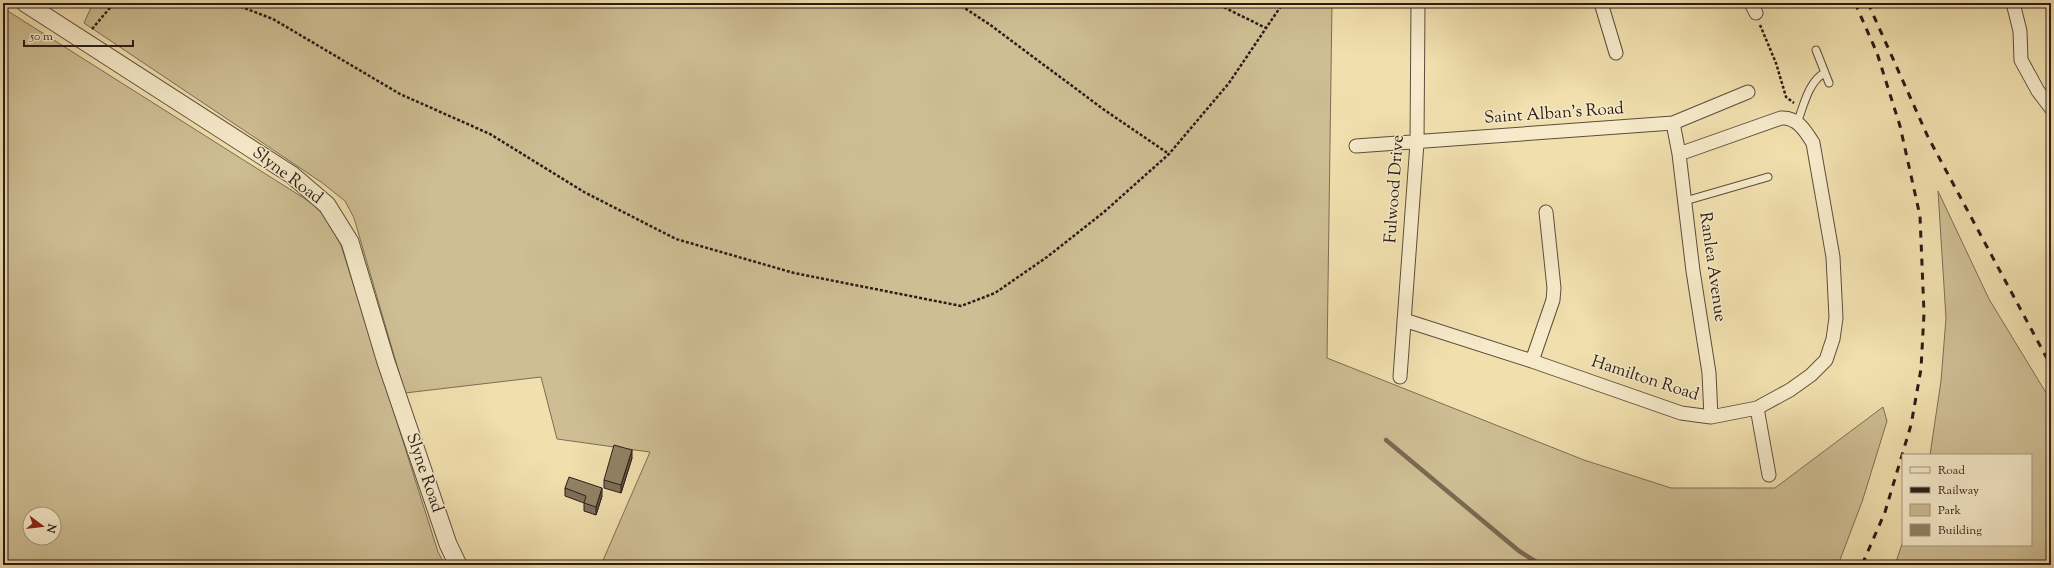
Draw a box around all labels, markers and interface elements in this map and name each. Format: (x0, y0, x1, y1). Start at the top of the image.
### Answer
scale bar (24, 22, 133, 48)
text: 50 m (29, 28, 53, 46)
street label: Saint Alban's Road (1483, 97, 1625, 131)
street label: Fulwood Drive (1379, 134, 1411, 244)
street label: Slyne Road (247, 141, 328, 211)
street label: Ranlea Avenue (1692, 210, 1732, 324)
street label: Hamilton Road (1588, 350, 1702, 408)
street label: Slyne Road (399, 430, 449, 516)
legend (1902, 454, 2032, 546)
text: Road (1938, 462, 1965, 480)
text: Railway (1938, 482, 1979, 500)
text: Park (1938, 502, 1961, 520)
north arrow (22, 506, 62, 546)
text: N (42, 521, 60, 535)
text: Building (1938, 522, 1982, 540)

